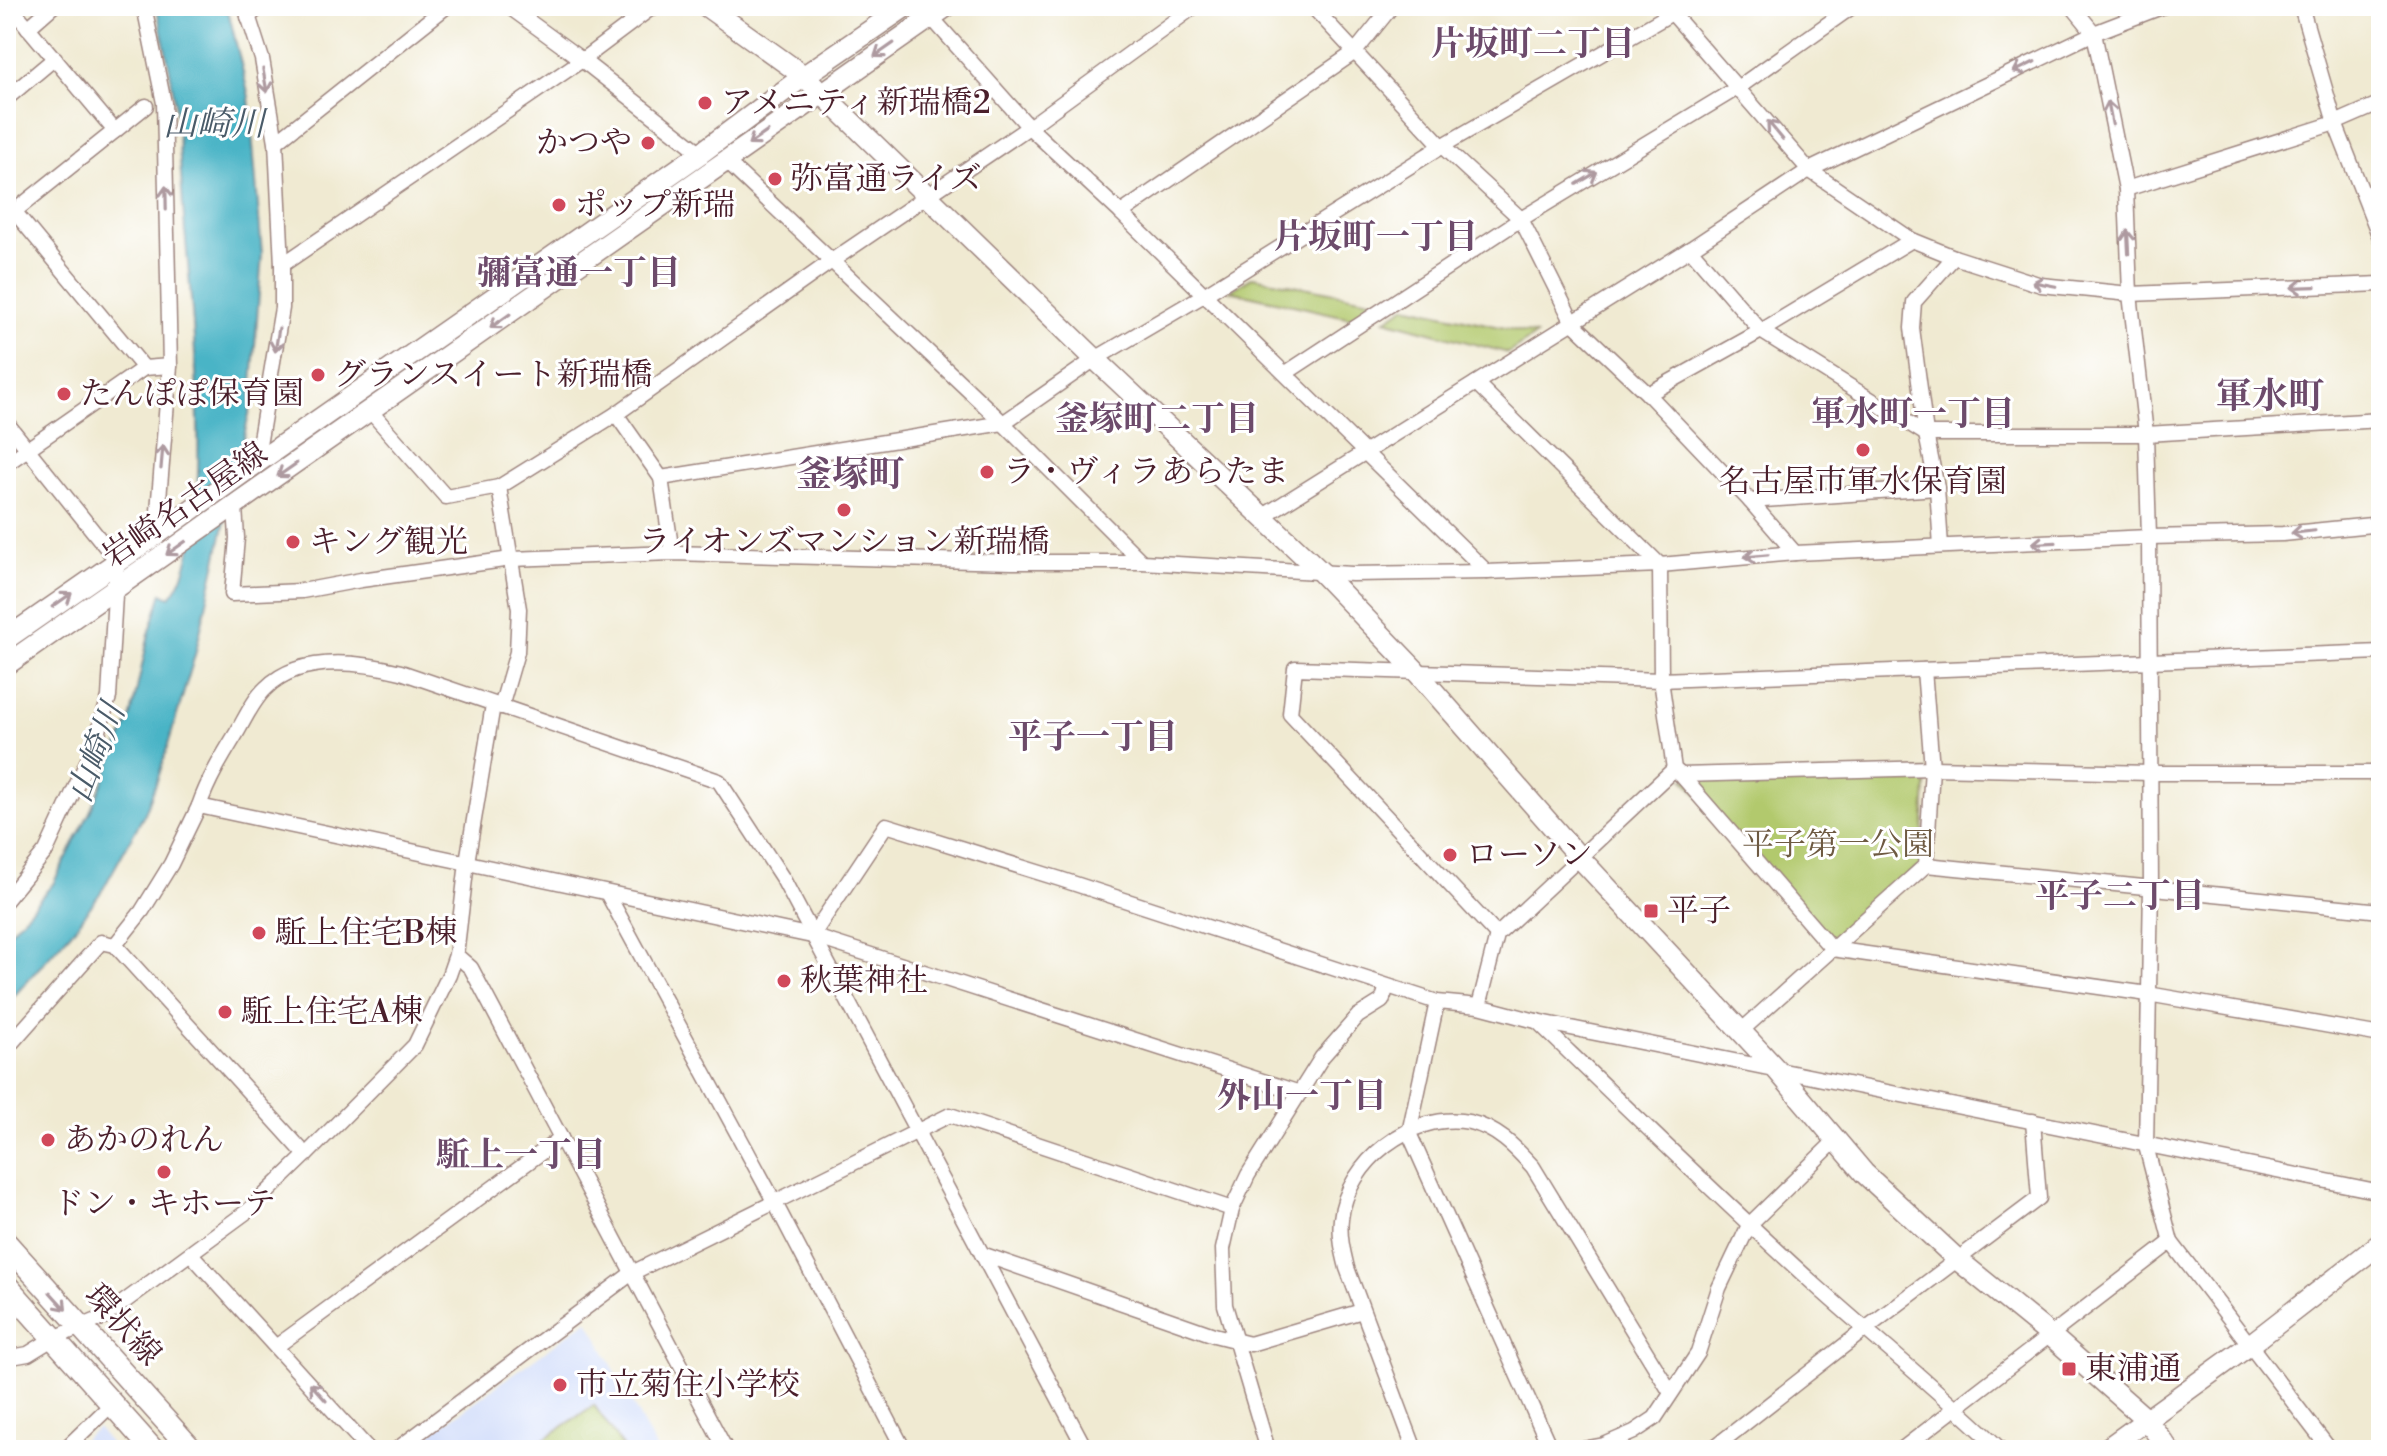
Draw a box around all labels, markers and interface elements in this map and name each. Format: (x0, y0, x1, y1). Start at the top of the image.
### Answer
district label: 片坂町二丁目 (1431, 24, 1635, 66)
one-way arrow (874, 42, 896, 58)
one-way arrow (2012, 60, 2036, 75)
one-way arrow (259, 68, 274, 93)
place label: アメニティ新瑞橋2 (721, 83, 991, 123)
marker: アメニティ新瑞橋2 (696, 94, 714, 112)
one-way arrow (2101, 101, 2116, 126)
water label: 山崎川 (163, 104, 269, 146)
one-way arrow (1767, 120, 1785, 141)
place label: かつや (536, 123, 632, 163)
one-way arrow (748, 129, 769, 146)
marker: かつや (639, 134, 657, 152)
place label: 弥富通ライズ (791, 159, 982, 199)
marker: 弥富通ライズ (766, 170, 784, 188)
one-way arrow (1575, 170, 1598, 186)
one-way arrow (159, 185, 174, 212)
place label: ポップ新瑞 (575, 185, 735, 225)
marker: ポップ新瑞 (550, 196, 568, 214)
district label: 片坂町一丁目 (1274, 217, 1478, 259)
one-way arrow (2120, 229, 2135, 255)
district label: 彌富通一丁目 (477, 253, 681, 295)
one-way arrow (2032, 276, 2057, 291)
one-way arrow (2290, 279, 2317, 294)
one-way arrow (490, 313, 512, 329)
one-way arrow (269, 327, 284, 352)
place label: グランスイート新瑞橋 (334, 355, 652, 395)
marker: グランスイート新瑞橋 (309, 366, 327, 384)
place label: たんぽぽ保育園 (80, 374, 304, 414)
district label: 軍水町 (2216, 375, 2324, 420)
marker: たんぽぽ保育園 (55, 385, 73, 403)
district label: 軍水町一丁目 (1811, 394, 2015, 436)
district label: 釜塚町二丁目 (1055, 399, 1259, 441)
street label: 岩崎名古屋線 (95, 434, 275, 576)
marker: 名古屋市軍水保育園 (1854, 441, 1872, 459)
one-way arrow (155, 444, 170, 471)
place label: ラ・ヴィラあらたま (1003, 452, 1289, 492)
district label: 釜塚町 (796, 453, 904, 498)
one-way arrow (277, 462, 299, 478)
place label: 名古屋市軍水保育園 (1719, 462, 2007, 502)
marker: ラ・ヴィラあらたま (978, 463, 996, 481)
marker: ライオンズマンション新瑞橋 (835, 501, 853, 519)
place label: キング観光 (309, 522, 468, 562)
place label: ライオンズマンション新瑞橋 (638, 522, 1050, 562)
one-way arrow (2290, 525, 2317, 540)
marker: キング観光 (284, 533, 302, 551)
one-way arrow (2031, 536, 2058, 551)
one-way arrow (165, 540, 187, 556)
one-way arrow (1743, 549, 1770, 564)
one-way arrow (50, 592, 72, 608)
water label: 山崎川 (59, 694, 136, 808)
district label: 平子一丁目 (1008, 717, 1178, 759)
park label: 平子第一公園 (1742, 825, 1934, 865)
place label: ローソン (1466, 835, 1593, 875)
marker: ローソン (1441, 846, 1459, 864)
district label: 平子二丁目 (2035, 876, 2205, 918)
place label: 平子 (1667, 891, 1731, 931)
marker: 平子 (1642, 902, 1660, 920)
place label: 駈上住宅B棟 (275, 913, 458, 953)
marker: 駈上住宅B棟 (250, 924, 268, 942)
place label: 秋葉神社 (800, 961, 928, 1001)
marker: 秋葉神社 (775, 972, 793, 990)
place label: 駈上住宅A棟 (241, 992, 423, 1032)
marker: 駈上住宅A棟 (216, 1003, 234, 1021)
district label: 外山一丁目 (1217, 1076, 1387, 1118)
place label: あかのれん (64, 1120, 224, 1160)
marker: あかのれん (39, 1131, 57, 1149)
district label: 駈上一丁目 (436, 1135, 606, 1177)
marker: ドン・キホーテ (155, 1163, 173, 1181)
place label: ドン・キホーテ (52, 1184, 276, 1224)
street label: 環状線 (76, 1276, 170, 1374)
one-way arrow (49, 1290, 67, 1310)
place label: 東浦通 (2085, 1349, 2181, 1389)
marker: 東浦通 (2060, 1360, 2078, 1378)
place label: 市立菊住小学校 (576, 1365, 800, 1405)
marker: 市立菊住小学校 (551, 1376, 569, 1394)
one-way arrow (309, 1382, 327, 1402)

